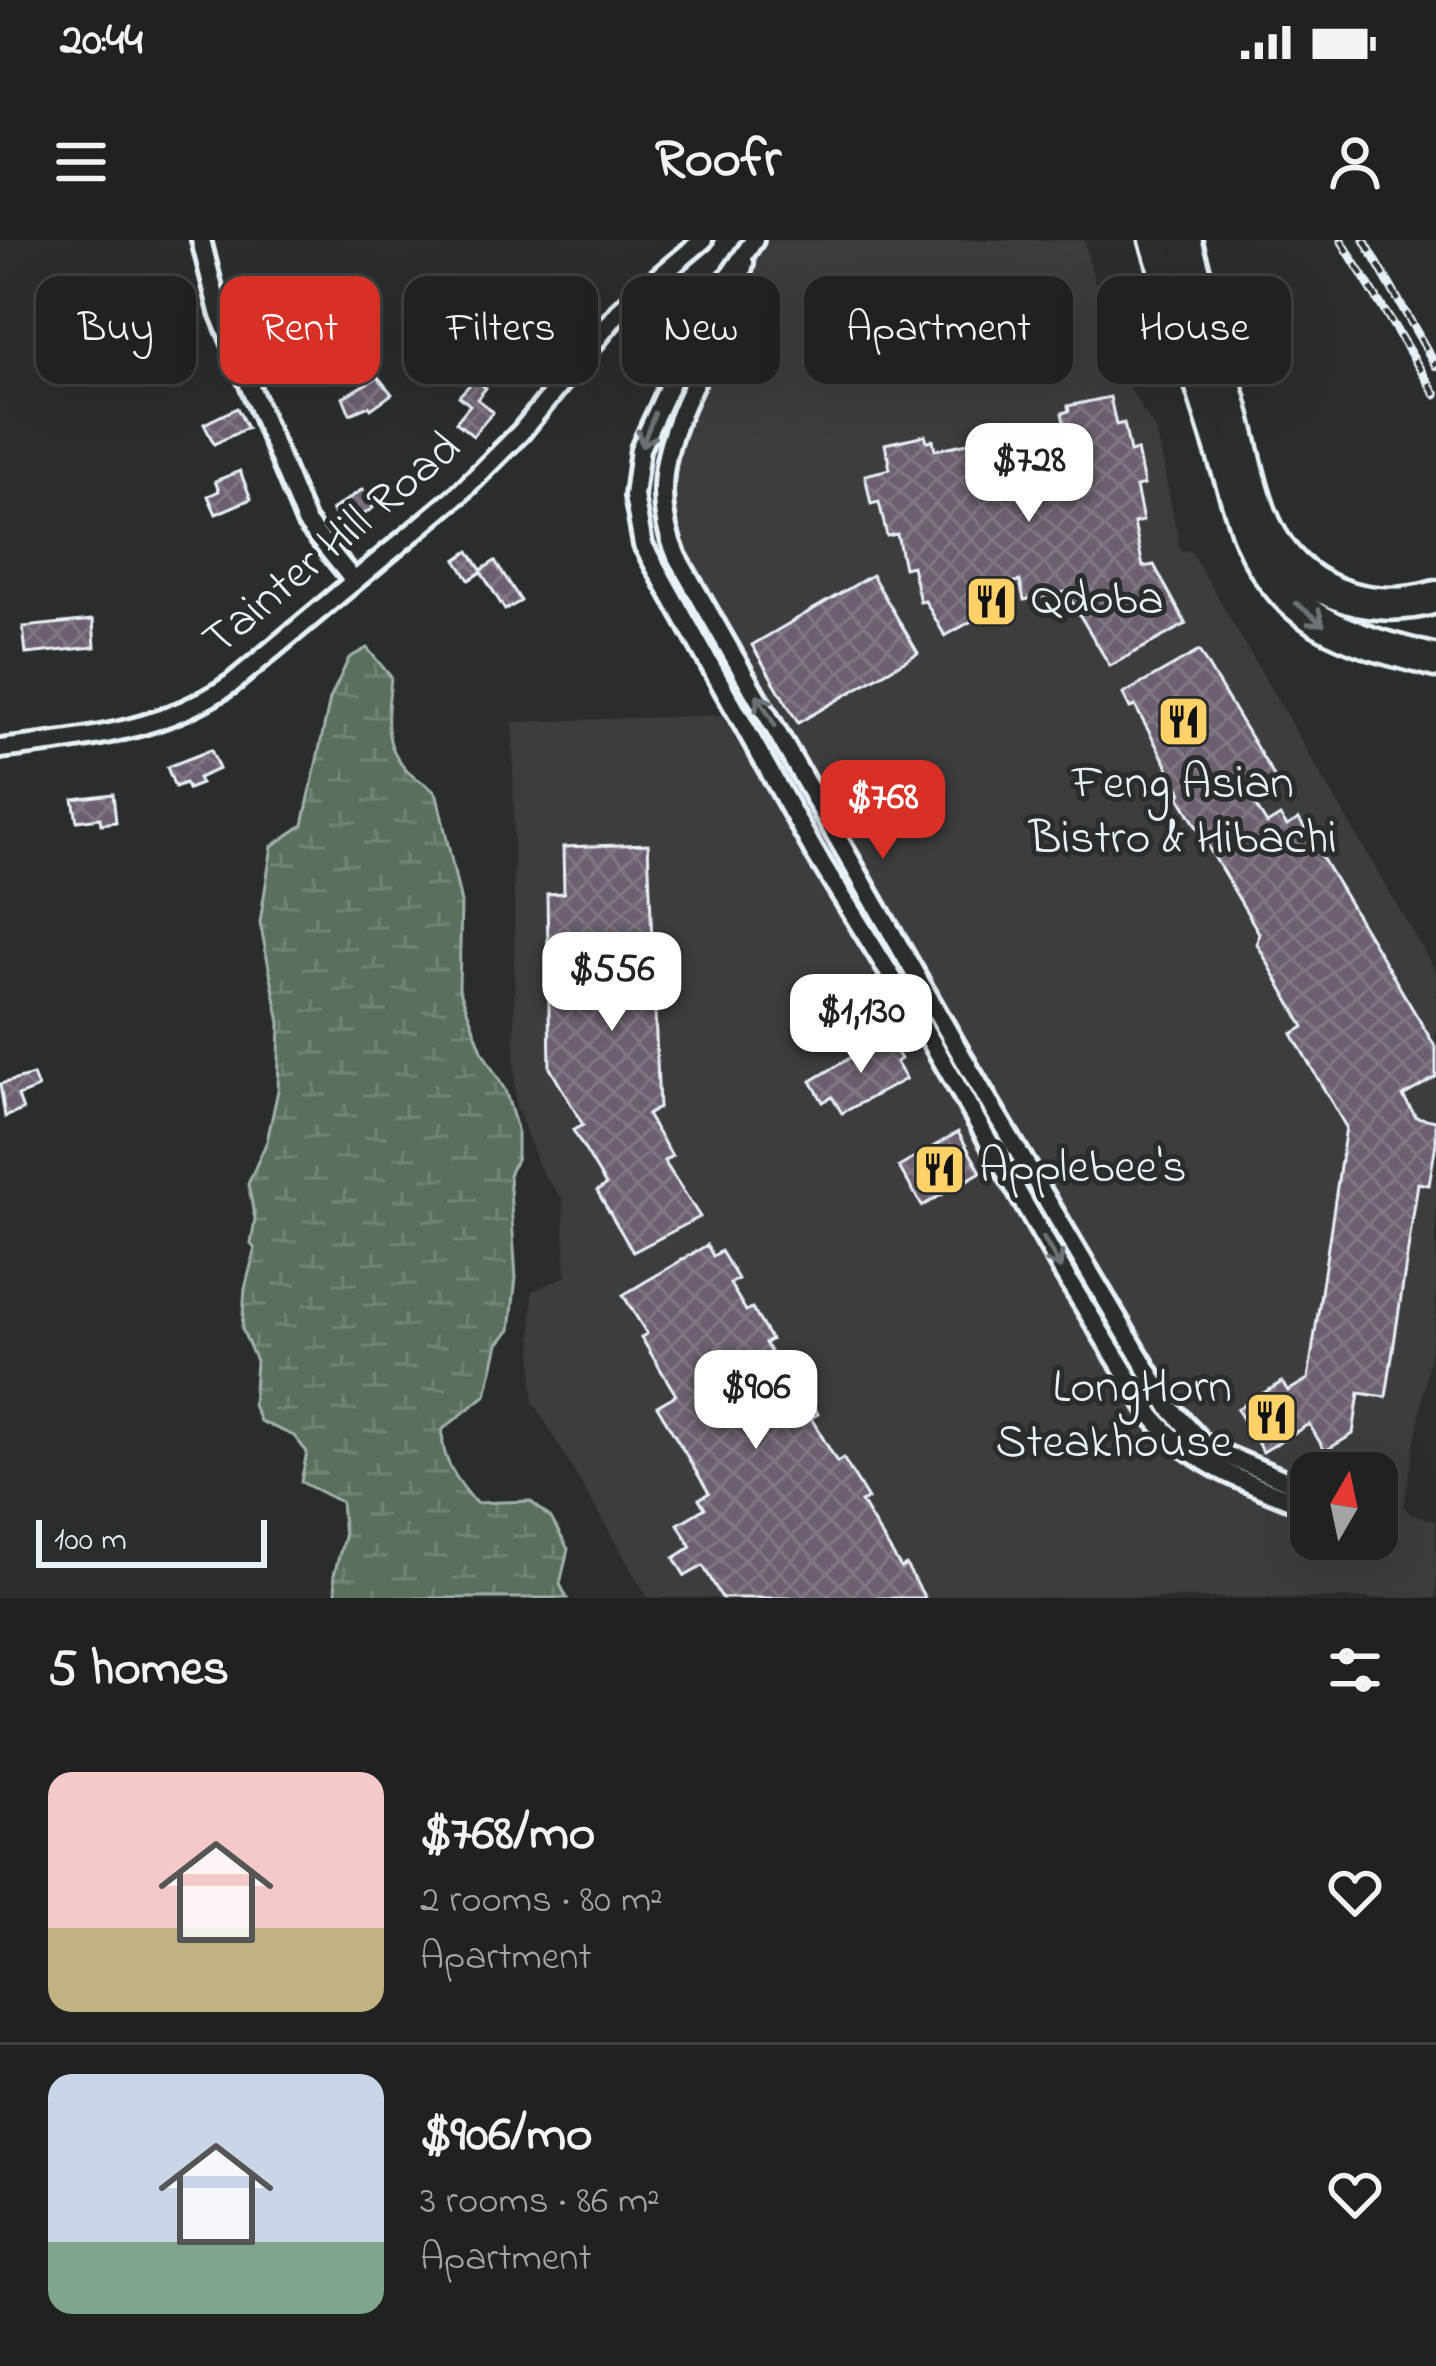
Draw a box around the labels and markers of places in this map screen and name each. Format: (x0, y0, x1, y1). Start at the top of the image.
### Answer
pin: $728 (958, 423, 1100, 525)
place label: Qdoba (1031, 566, 1164, 636)
restaurant icon: Qdoba (964, 573, 1020, 629)
restaurant icon: Feng Asian Bistro & Hibachi (1155, 694, 1211, 750)
place label: Feng Asian Bistro & Hibachi (1028, 750, 1337, 875)
pin: $768 (812, 760, 954, 862)
pin: $556 (541, 932, 683, 1034)
pin: $1,130 (763, 974, 959, 1076)
place label: Applebee's (979, 1134, 1187, 1204)
restaurant icon: Applebee's (912, 1141, 968, 1197)
pin: $906 (685, 1350, 827, 1452)
place label: LongHorn Steakhouse (996, 1354, 1232, 1479)
restaurant icon: LongHorn Steakhouse (1243, 1389, 1299, 1445)

